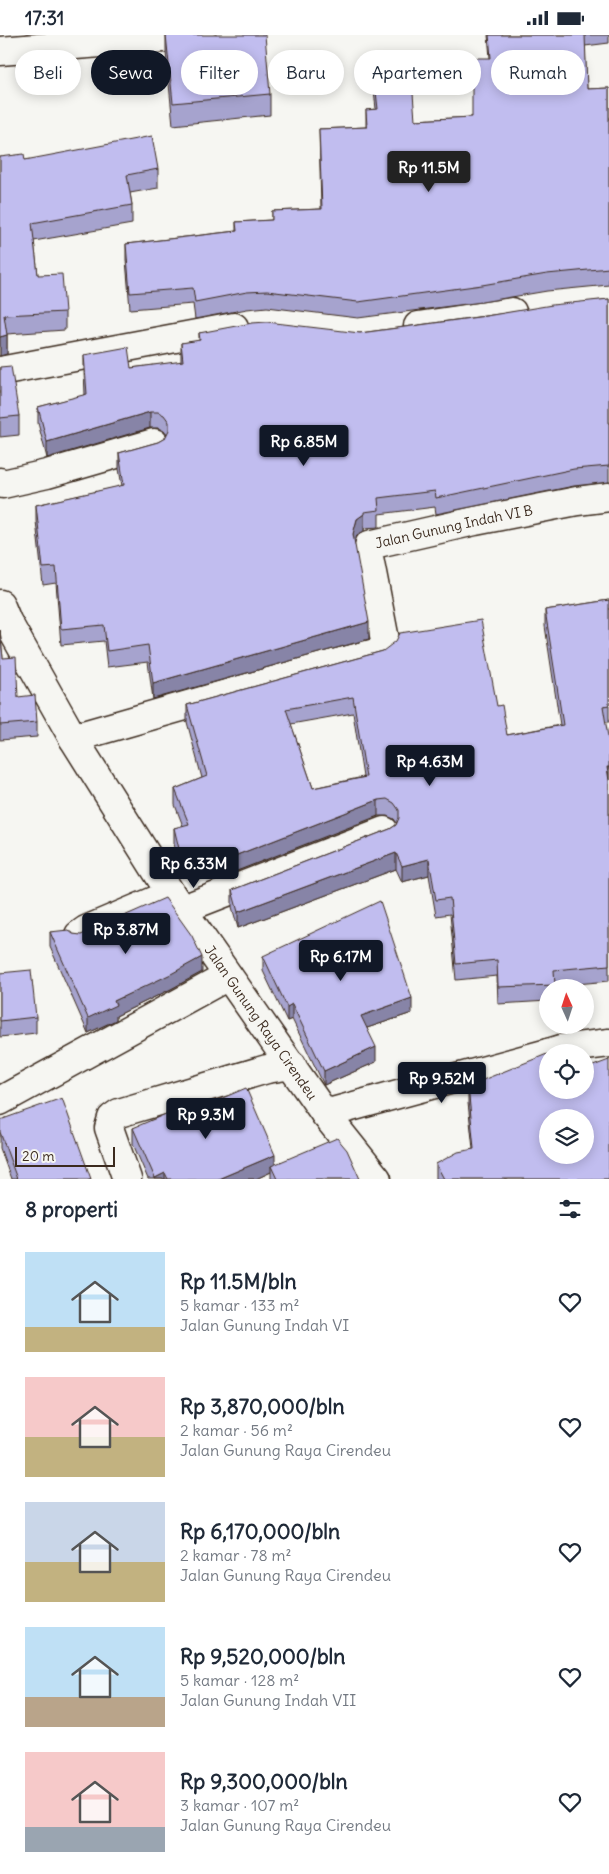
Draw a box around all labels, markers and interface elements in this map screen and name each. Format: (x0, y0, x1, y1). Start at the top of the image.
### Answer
text: 17:31 (25, 6, 64, 30)
chip: Beli (15, 50, 81, 95)
chip: Sewa (91, 50, 171, 95)
chip: Filter (181, 50, 258, 95)
chip: Baru (268, 50, 344, 95)
chip: Apartemen (354, 50, 481, 95)
chip: Rumah (491, 50, 585, 95)
pin: Rp 11.5M (377, 151, 481, 193)
text: Rp 11.5M (398, 157, 460, 177)
pin: Rp 6.85M (252, 425, 356, 467)
text: Rp 6.85M (270, 431, 338, 451)
street label: Jalan Gunung Indah VI B (373, 501, 534, 552)
pin: Rp 4.63M (378, 745, 482, 787)
text: Rp 4.63M (397, 751, 463, 771)
pin: Rp 6.33M (142, 847, 246, 889)
text: Rp 6.33M (161, 853, 227, 873)
pin: Rp 3.87M (74, 913, 178, 955)
text: Rp 3.87M (93, 919, 159, 939)
pin: Rp 6.17M (289, 939, 393, 982)
street label: Jalan Gunung Raya Cirendeu (201, 942, 321, 1104)
text: Rp 6.17M (310, 946, 372, 966)
north arrow (539, 979, 594, 1034)
map controls (539, 979, 594, 1164)
button: locate (539, 1044, 594, 1099)
pin: Rp 9.52M (390, 1061, 494, 1104)
text: Rp 9.52M (409, 1068, 475, 1088)
pin: Rp 9.3M (160, 1097, 252, 1140)
text: Rp 9.3M (177, 1104, 235, 1124)
button: layers (539, 1109, 594, 1164)
scale bar (15, 1144, 115, 1167)
text: 20 m (22, 1147, 55, 1165)
icon: filters (556, 1195, 584, 1223)
text: 8 properti (25, 1196, 118, 1223)
text: Rp 11.5M/bln (180, 1268, 297, 1295)
icon: home (65, 1272, 125, 1332)
icon: heart (556, 1288, 584, 1316)
text: 5 kamar · 133 m² (180, 1295, 299, 1315)
text: Jalan Gunung Indah VI (180, 1315, 349, 1335)
text: Rp 3,870,000/bln (180, 1393, 345, 1420)
icon: home (65, 1397, 125, 1457)
icon: heart (556, 1413, 584, 1441)
text: 2 kamar · 56 m² (180, 1420, 293, 1440)
text: Jalan Gunung Raya Cirendeu (180, 1440, 391, 1460)
text: Rp 6,170,000/bln (180, 1518, 340, 1545)
icon: home (65, 1522, 125, 1582)
icon: heart (556, 1538, 584, 1566)
text: 2 kamar · 78 m² (180, 1545, 292, 1565)
text: Jalan Gunung Raya Cirendeu (180, 1565, 391, 1585)
text: Rp 9,520,000/bln (180, 1643, 345, 1670)
icon: home (65, 1647, 125, 1707)
icon: heart (556, 1663, 584, 1691)
text: 5 kamar · 128 m² (180, 1670, 299, 1690)
text: Jalan Gunung Indah VII (180, 1690, 356, 1710)
text: Rp 9,300,000/bln (180, 1768, 348, 1795)
icon: home (65, 1772, 125, 1832)
icon: heart (556, 1788, 584, 1816)
text: 3 kamar · 107 m² (180, 1795, 299, 1815)
text: Jalan Gunung Raya Cirendeu (180, 1815, 391, 1835)

